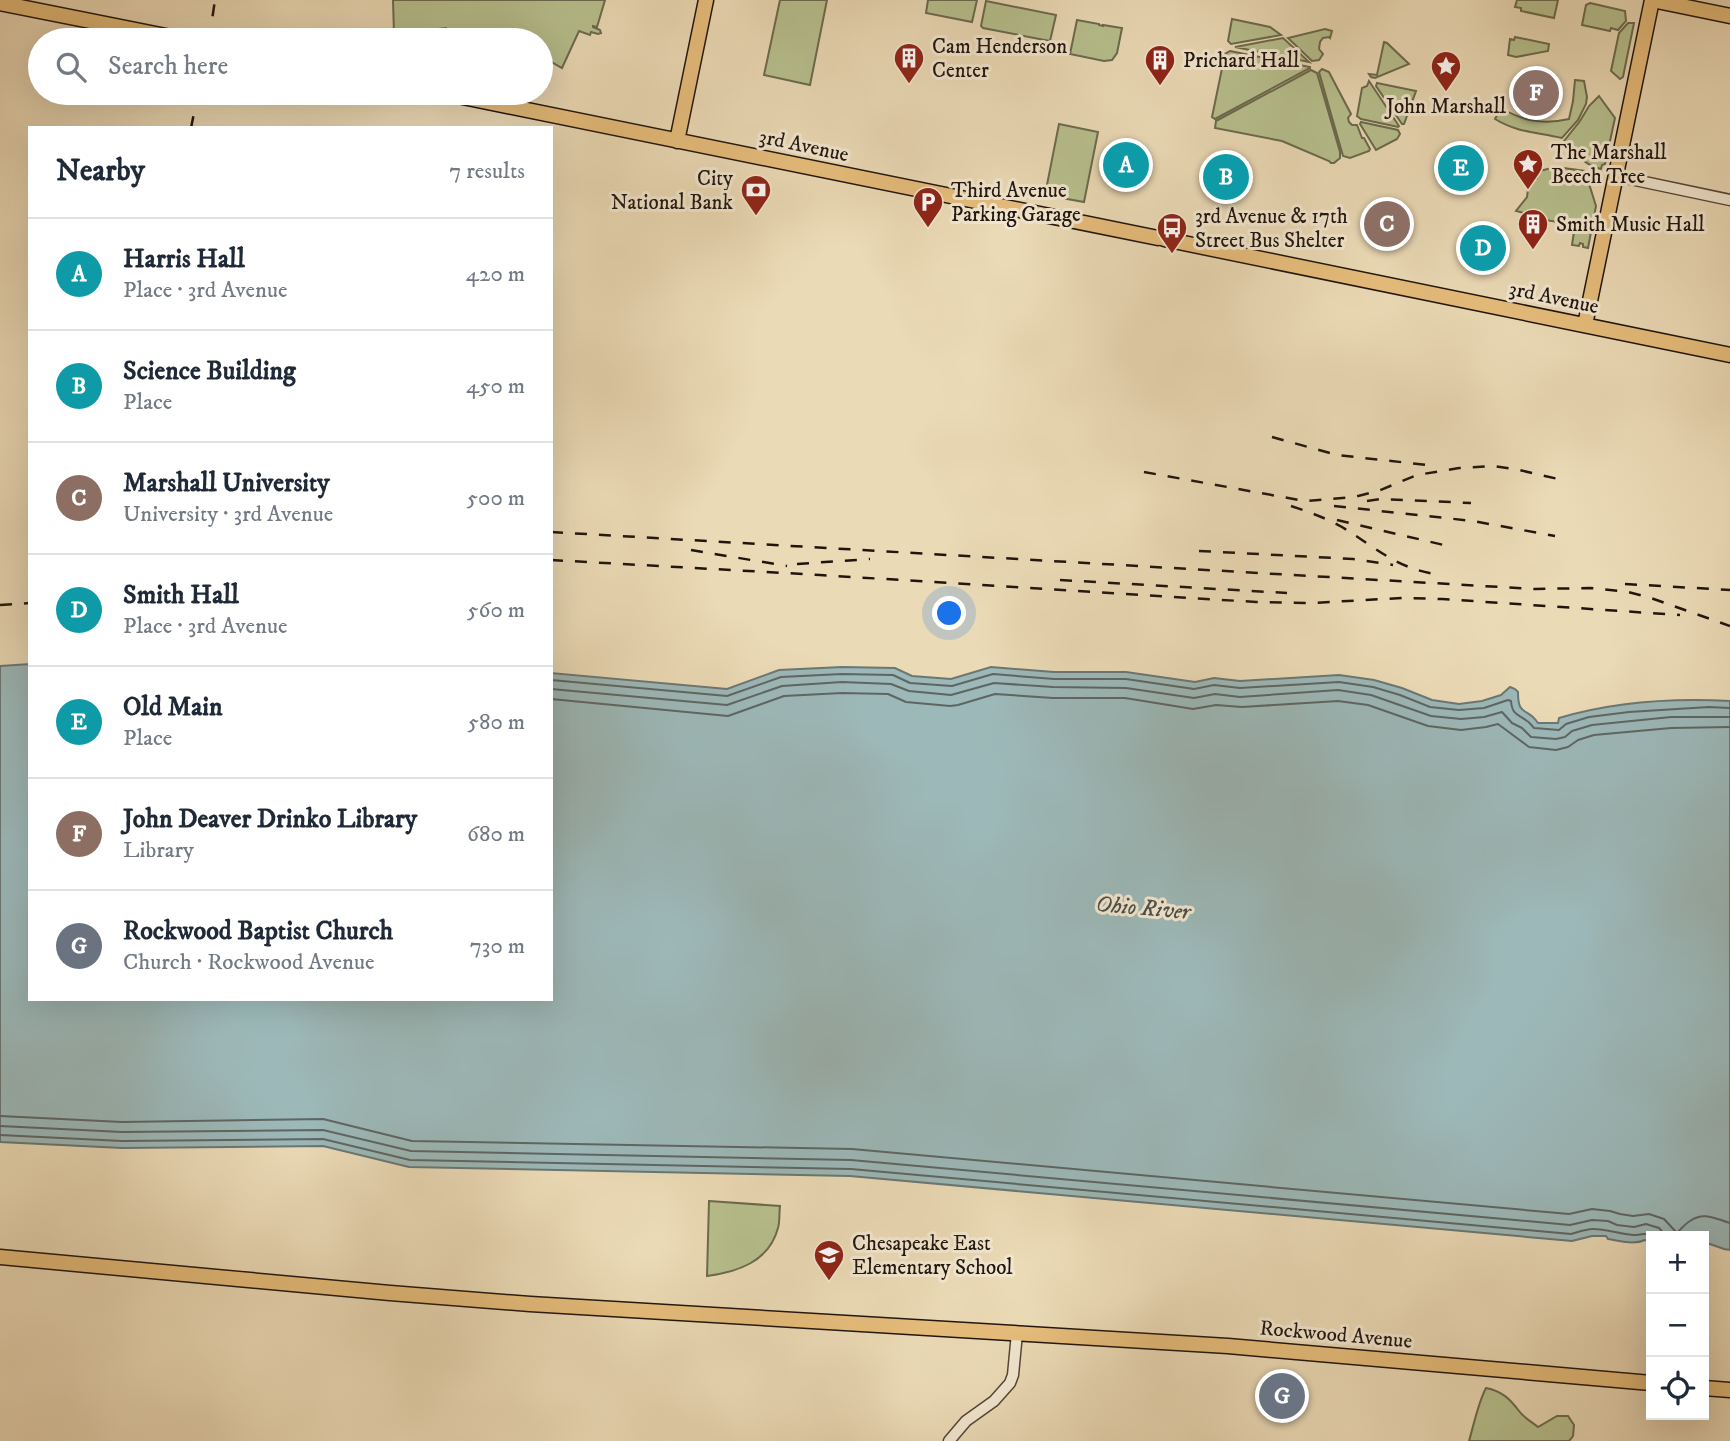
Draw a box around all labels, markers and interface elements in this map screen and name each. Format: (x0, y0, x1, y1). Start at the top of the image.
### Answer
search box (28, 28, 553, 105)
place label: Cam Henderson Center (932, 34, 1067, 84)
building icon: Cam Henderson Center (892, 41, 926, 85)
building icon: Prichard Hall (1143, 43, 1177, 87)
icon: search (52, 48, 90, 86)
place label: Prichard Hall (1183, 48, 1300, 74)
place icon: John Marshall (1429, 49, 1463, 93)
text: Search here (108, 50, 228, 83)
pin: F (1513, 67, 1559, 119)
place label: John Marshall (1384, 94, 1507, 120)
street label: 3rd Avenue (757, 124, 851, 168)
pin: A (1103, 139, 1149, 191)
place label: The Marshall Beech Tree (1551, 140, 1667, 190)
pin: E (1438, 142, 1484, 194)
place icon: The Marshall Beech Tree (1511, 147, 1545, 191)
pin: B (1203, 151, 1249, 203)
text: Nearby (56, 153, 145, 190)
text: 7 results (449, 157, 525, 186)
place label: City National Bank (611, 166, 734, 216)
bank icon: City National Bank (739, 173, 773, 217)
place label: Third Avenue Parking Garage (951, 178, 1081, 228)
parking icon: Third Avenue Parking Garage (911, 185, 945, 229)
pin: C (1364, 198, 1410, 250)
place label: 3rd Avenue & 17th Street Bus Shelter (1195, 204, 1348, 254)
building icon: Smith Music Hall (1516, 207, 1550, 251)
bus stop icon: 3rd Avenue & 17th Street Bus Shelter (1155, 211, 1189, 255)
place label: Smith Music Hall (1556, 212, 1705, 238)
pin: D (1460, 222, 1506, 274)
text: Harris Hall (123, 243, 245, 276)
text: A (72, 260, 86, 289)
text: 420 m (466, 260, 525, 289)
text: Place · 3rd Avenue (123, 276, 288, 305)
street label: 3rd Avenue (1507, 276, 1601, 320)
text: Science Building (123, 355, 296, 388)
text: B (72, 372, 86, 401)
text: 450 m (466, 372, 525, 401)
text: Place (123, 388, 172, 417)
text: Marshall University (123, 467, 330, 500)
text: C (71, 484, 87, 513)
text: 500 m (467, 484, 525, 513)
text: University · 3rd Avenue (123, 500, 333, 529)
text: Smith Hall (123, 579, 239, 612)
text: D (70, 596, 88, 625)
text: 560 m (467, 596, 525, 625)
your location (932, 596, 966, 630)
text: Place · 3rd Avenue (123, 612, 288, 641)
text: Old Main (123, 691, 223, 724)
text: E (71, 708, 87, 737)
text: 580 m (468, 708, 525, 737)
text: Place (123, 724, 172, 753)
text: John Deaver Drinko Library (123, 803, 417, 836)
text: F (72, 820, 86, 849)
text: 680 m (467, 820, 525, 849)
text: Library (123, 836, 194, 865)
water label: Ohio River (1095, 890, 1193, 927)
text: Rockwood Baptist Church (123, 915, 393, 948)
text: G (71, 932, 87, 961)
text: 730 m (470, 932, 525, 961)
text: Church · Rockwood Avenue (123, 948, 375, 977)
place label: Chesapeake East Elementary School (852, 1231, 1013, 1281)
map controls (1646, 1231, 1709, 1420)
button: + (1646, 1231, 1709, 1294)
school or university icon: Chesapeake East Elementary School (812, 1238, 846, 1282)
button: − (1646, 1294, 1709, 1357)
street label: Rockwood Avenue (1259, 1315, 1413, 1355)
button: locate (1646, 1357, 1709, 1420)
pin: G (1259, 1370, 1305, 1422)

